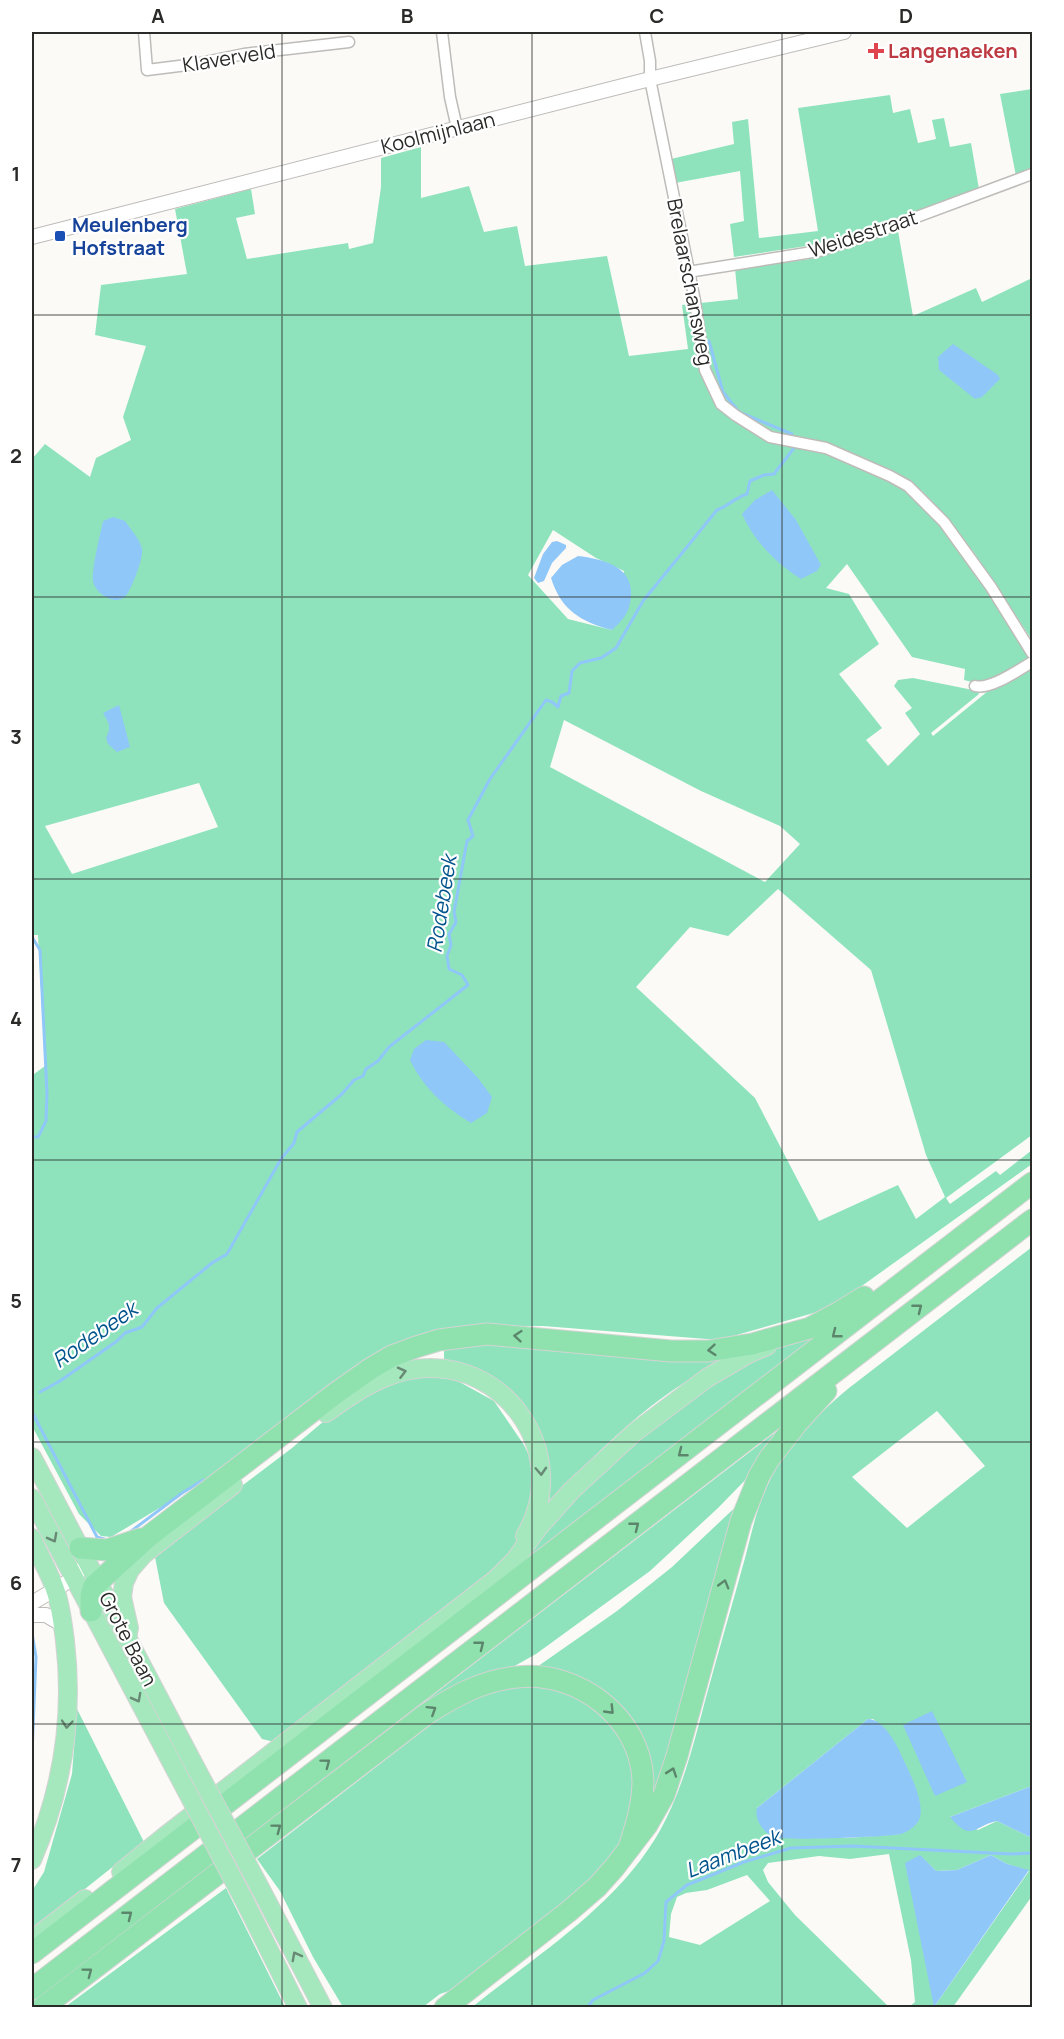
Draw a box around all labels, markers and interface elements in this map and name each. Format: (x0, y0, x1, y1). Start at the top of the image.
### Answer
text: A (151, 2, 165, 29)
text: B (401, 2, 414, 29)
text: C (650, 2, 664, 29)
text: D (899, 2, 913, 29)
street label: Klaverveld (180, 37, 277, 78)
place label: Langenaeken (888, 37, 1018, 64)
marker: Langenaeken (869, 44, 883, 58)
street label: Koolmijnlaan (378, 105, 498, 160)
text: 1 (12, 160, 20, 187)
street label: Brelaarschansweg (661, 196, 720, 368)
street label: Weidestraat (805, 203, 921, 264)
place label: Meulenberg Hofstraat (72, 211, 188, 261)
marker: Meulenberg Hofstraat (53, 229, 67, 243)
text: 2 (10, 442, 22, 469)
text: 3 (10, 723, 22, 750)
water label: Rodebeek (420, 851, 463, 954)
text: 4 (10, 1005, 22, 1032)
text: 5 (10, 1287, 22, 1314)
water label: Rodebeek (46, 1293, 145, 1374)
one-way arrow (911, 1304, 922, 1315)
one-way arrow (832, 1326, 843, 1337)
one-way arrow (514, 1330, 523, 1343)
one-way arrow (708, 1344, 717, 1357)
one-way arrow (396, 1367, 407, 1379)
one-way arrow (677, 1445, 688, 1456)
one-way arrow (535, 1466, 548, 1475)
one-way arrow (628, 1522, 639, 1533)
one-way arrow (46, 1532, 57, 1542)
text: 6 (10, 1569, 22, 1596)
one-way arrow (716, 1580, 729, 1590)
street label: Grote Baan (93, 1587, 164, 1691)
one-way arrow (474, 1641, 485, 1652)
one-way arrow (130, 1691, 141, 1702)
one-way arrow (603, 1704, 614, 1714)
one-way arrow (426, 1706, 436, 1718)
one-way arrow (61, 1719, 74, 1728)
one-way arrow (319, 1760, 330, 1771)
one-way arrow (664, 1767, 677, 1778)
water label: Laambeek (681, 1821, 786, 1884)
one-way arrow (270, 1824, 281, 1835)
text: 7 (11, 1851, 21, 1878)
one-way arrow (121, 1912, 132, 1923)
one-way arrow (292, 1952, 303, 1962)
one-way arrow (82, 1968, 93, 1979)

